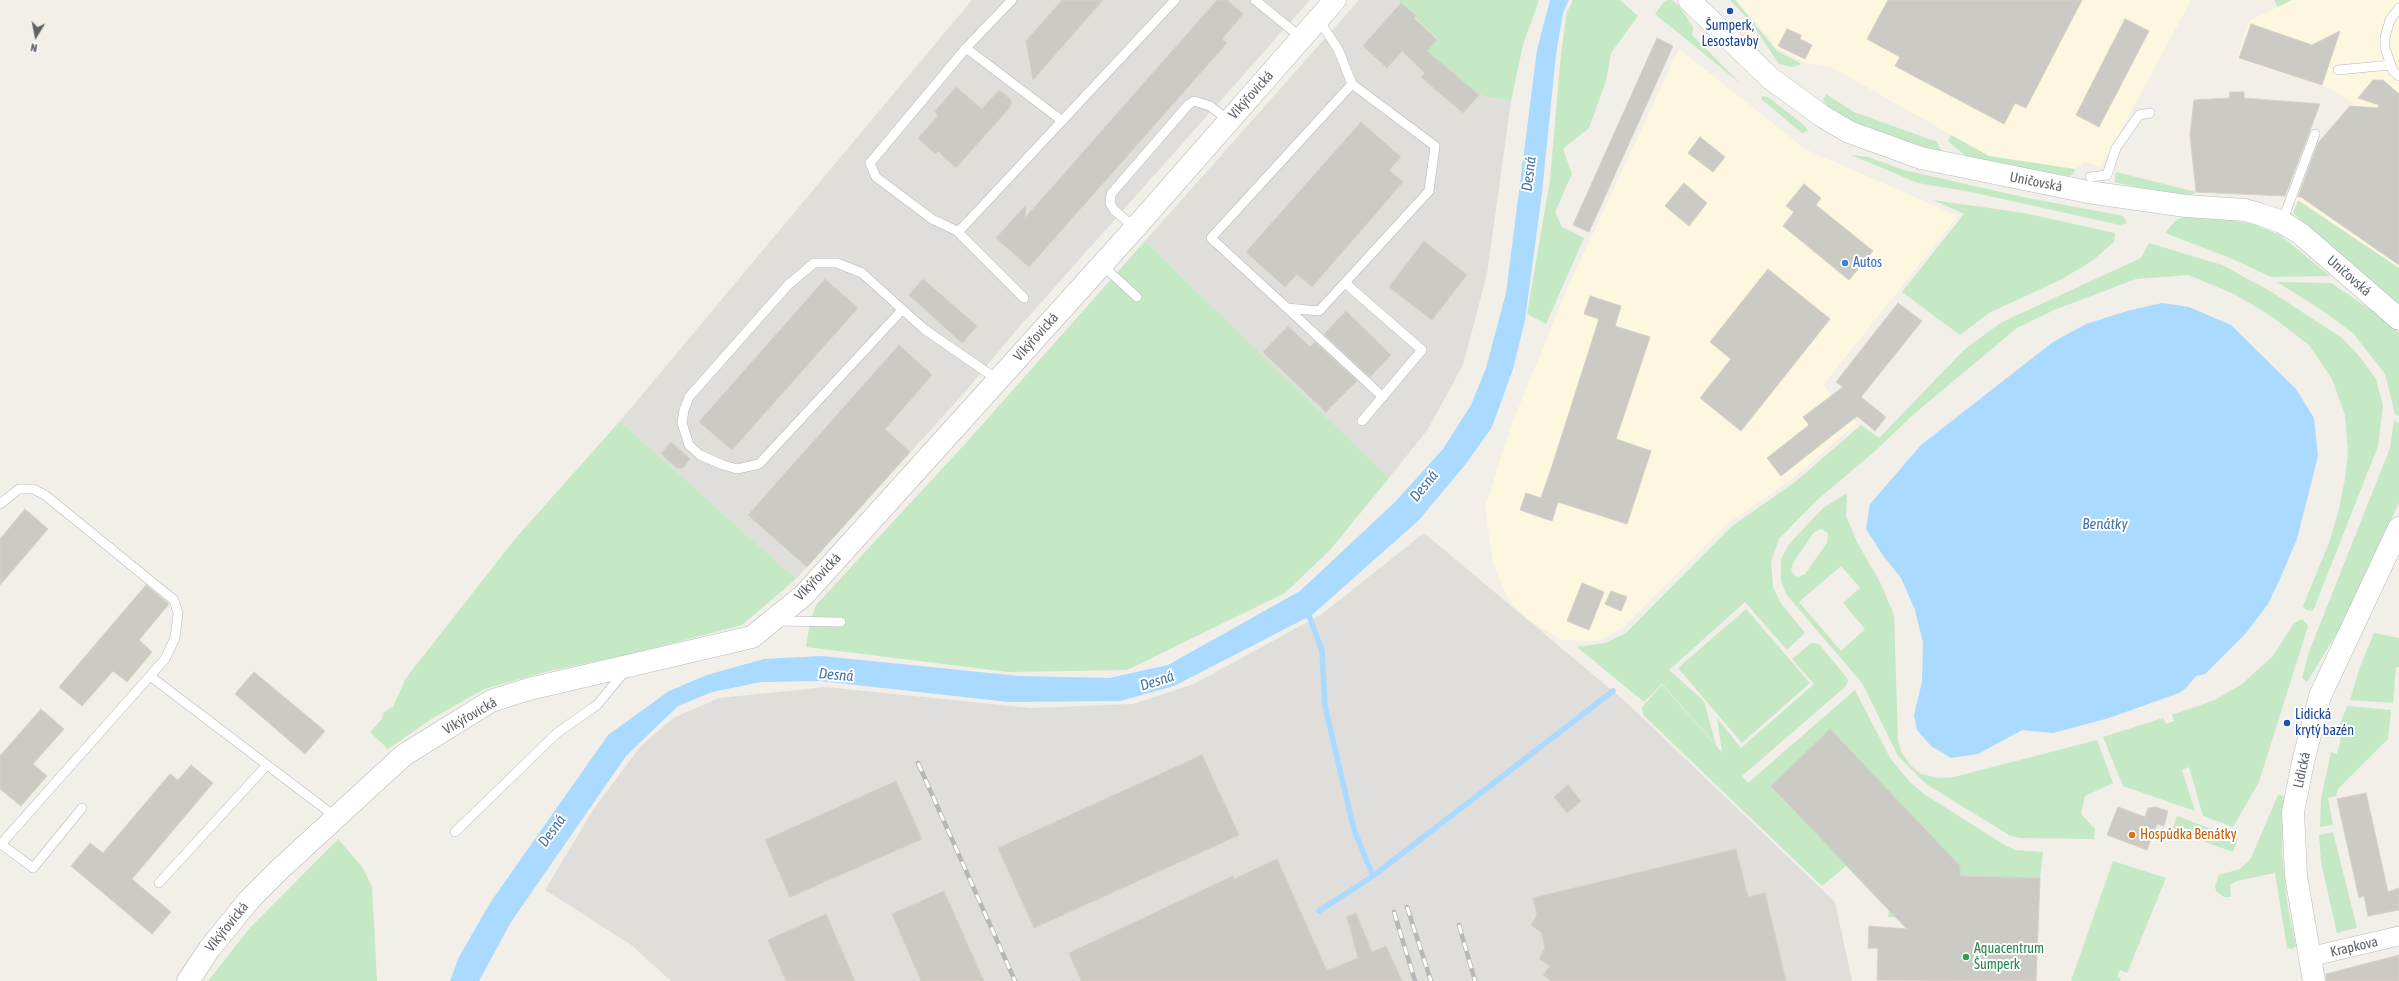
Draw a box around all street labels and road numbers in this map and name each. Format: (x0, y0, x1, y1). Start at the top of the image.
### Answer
street label: Vikýřovická (1225, 67, 1277, 123)
street label: Uničovská (2008, 169, 2064, 195)
street label: Uničovská (2323, 252, 2375, 300)
street label: Vikýřovická (1010, 309, 1062, 365)
street label: Vikýřovická (791, 550, 845, 604)
street label: Vikýřovická (440, 694, 500, 738)
street label: Lidická (2290, 750, 2314, 790)
street label: Vikýřovická (202, 899, 252, 955)
street label: Krapkova (2329, 933, 2379, 961)

